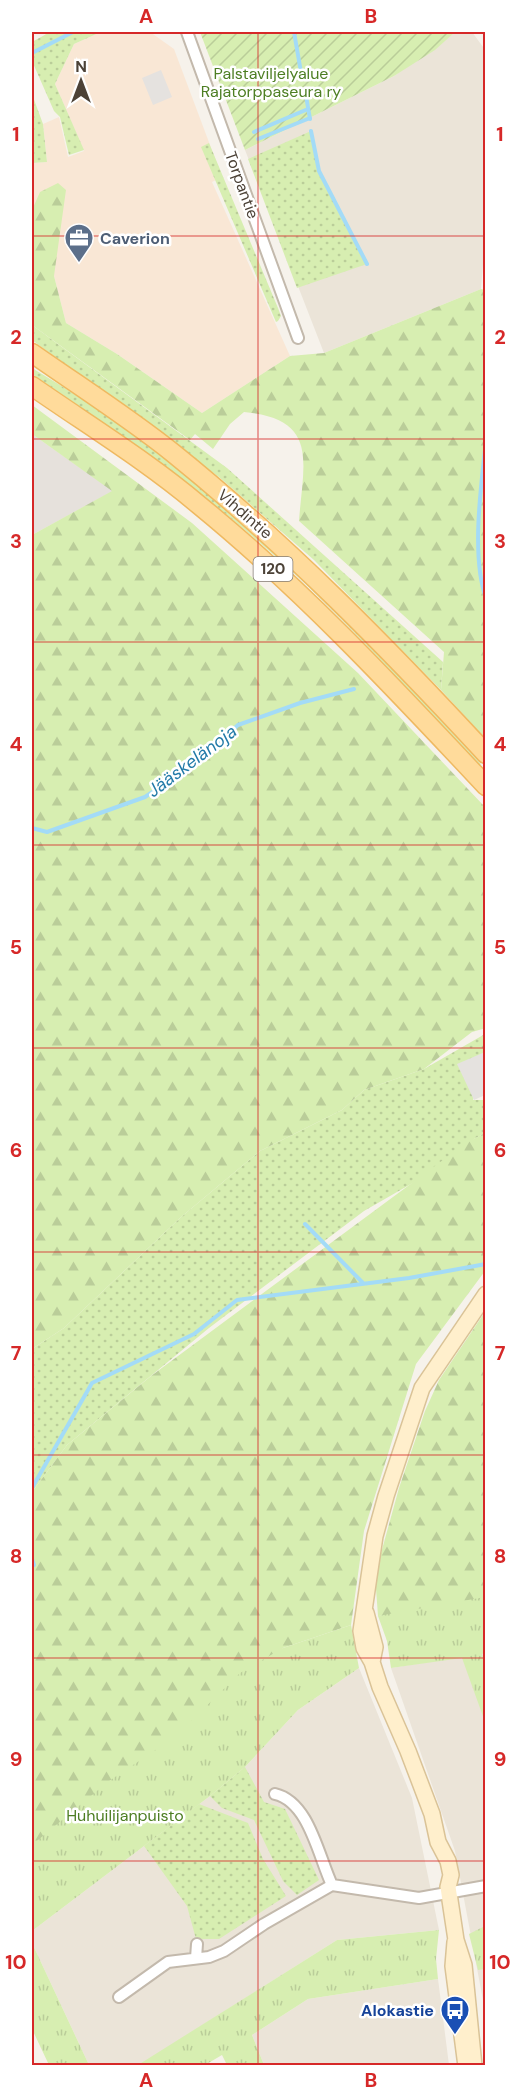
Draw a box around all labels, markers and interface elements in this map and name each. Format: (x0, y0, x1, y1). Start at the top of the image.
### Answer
text: A (139, 3, 153, 29)
text: B (365, 3, 377, 29)
north arrow (51, 51, 111, 111)
text: N (75, 56, 87, 77)
park label: Palstaviljelyalue Rajatorppaseura ry (201, 63, 341, 102)
text: 1 (12, 121, 20, 147)
text: 1 (496, 121, 504, 147)
street label: Torpantie (220, 148, 264, 222)
office icon: Caverion (63, 222, 95, 264)
place label: Caverion (100, 228, 170, 249)
text: 2 (10, 324, 22, 350)
text: 2 (494, 324, 506, 350)
street label: Vihdintie (213, 484, 277, 544)
text: 3 (10, 528, 22, 554)
text: 3 (494, 528, 506, 554)
road number: 120 (254, 557, 292, 581)
water label: Jääskelänoja (142, 719, 242, 803)
text: 4 (10, 731, 23, 757)
text: 4 (494, 731, 507, 757)
text: 5 (10, 934, 22, 960)
text: 5 (494, 934, 506, 960)
text: 6 (10, 1137, 22, 1163)
text: 6 (494, 1137, 506, 1163)
text: 7 (11, 1340, 22, 1366)
text: 7 (495, 1340, 506, 1366)
text: 8 (10, 1543, 22, 1569)
text: 8 (494, 1543, 506, 1569)
text: 9 (10, 1746, 22, 1772)
text: 9 (494, 1746, 506, 1772)
park label: Huhuilijanpuisto (66, 1805, 184, 1826)
text: 10 (5, 1949, 27, 1975)
text: 10 (489, 1949, 511, 1975)
bus stop icon: Alokastie (439, 1994, 471, 2036)
place label: Alokastie (361, 2000, 434, 2021)
text: A (139, 2067, 153, 2093)
text: B (365, 2067, 377, 2093)

